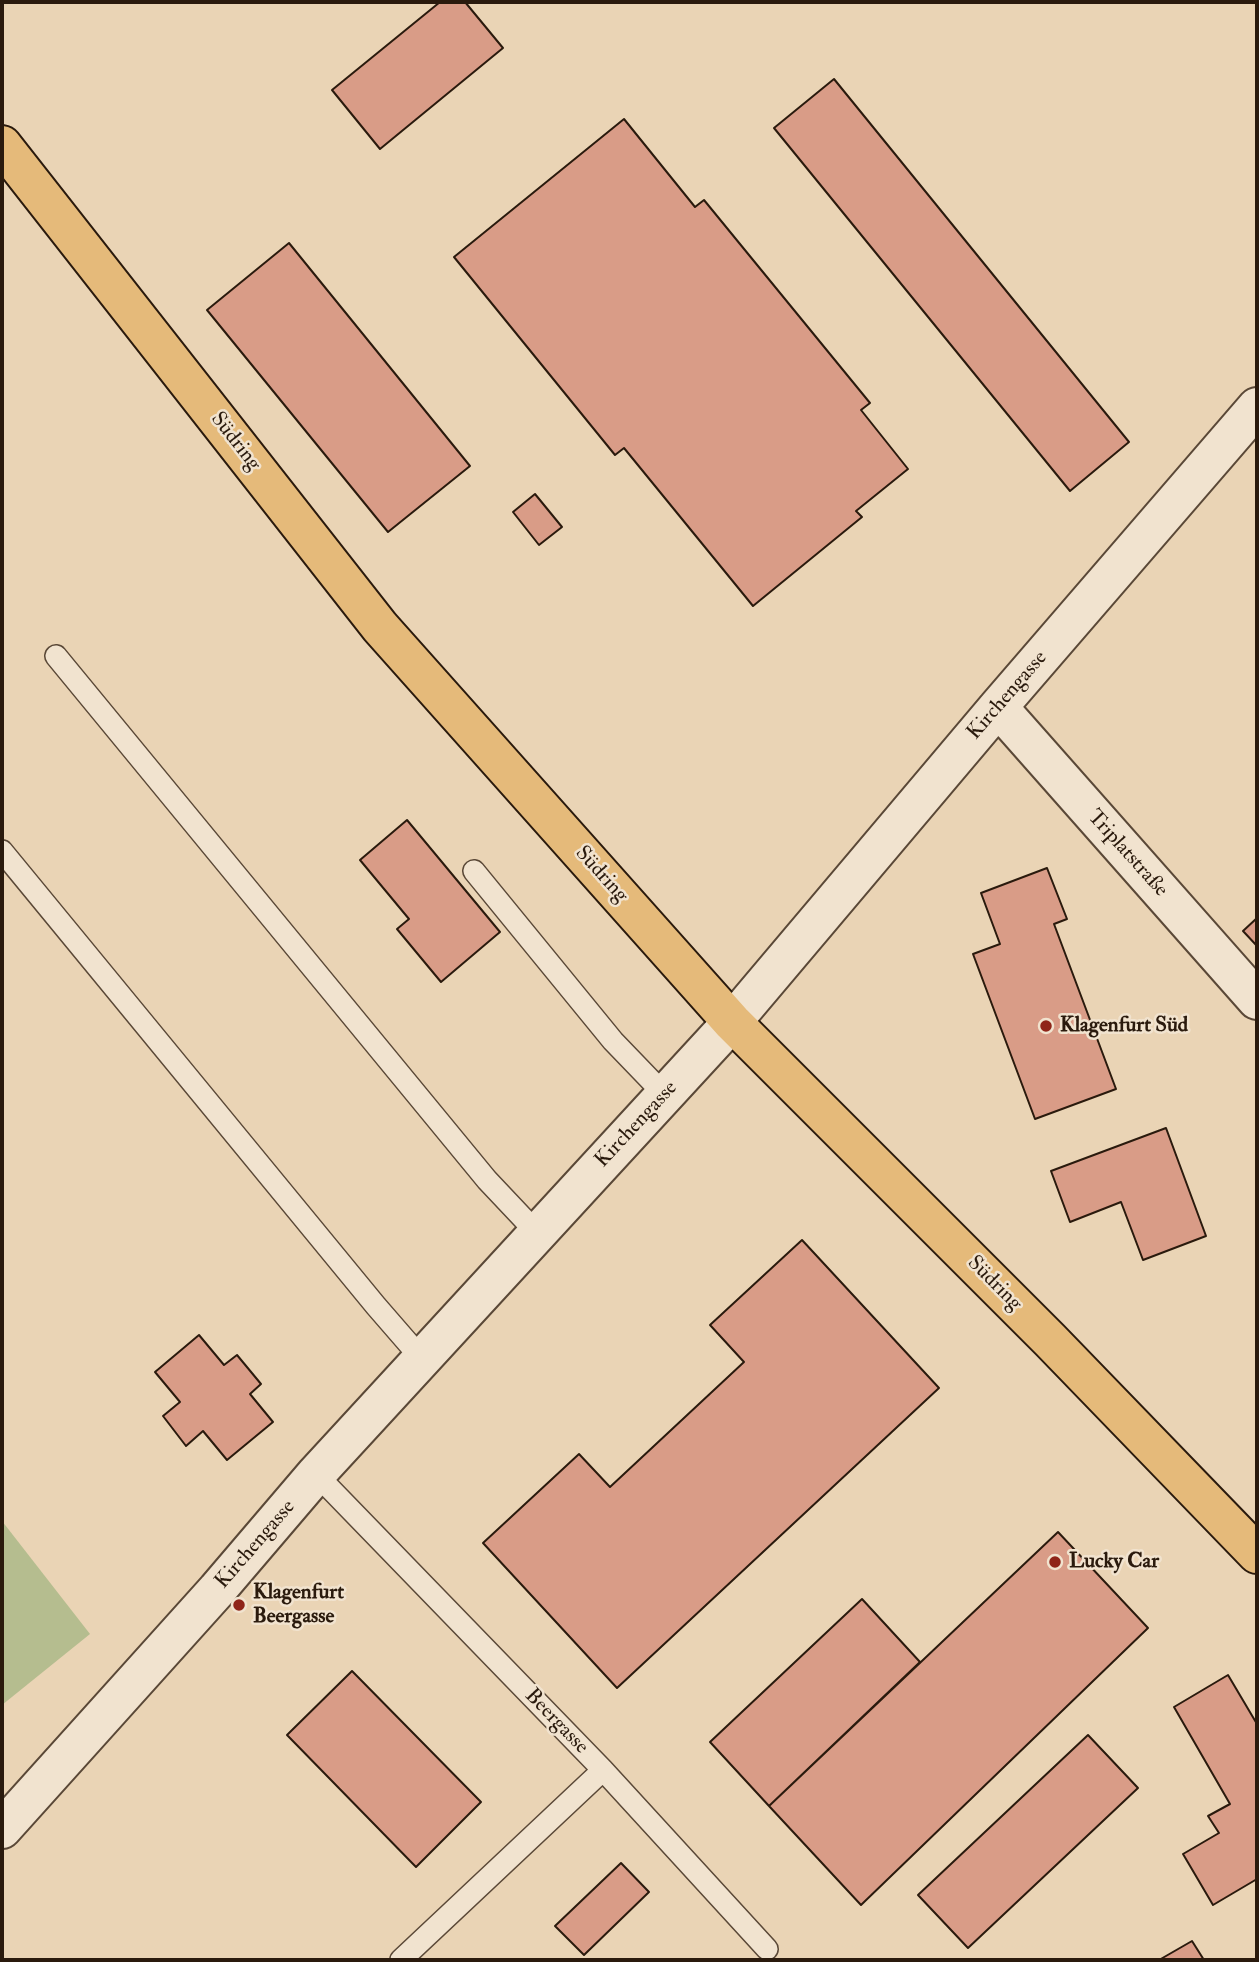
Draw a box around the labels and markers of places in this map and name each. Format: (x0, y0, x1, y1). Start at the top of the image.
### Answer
place label: Klagenfurt Süd (1060, 1013, 1188, 1039)
marker: Klagenfurt Süd (1038, 1018, 1054, 1034)
place label: Lucky Car (1069, 1549, 1159, 1575)
marker: Lucky Car (1047, 1554, 1063, 1570)
place label: Klagenfurt Beergasse (253, 1580, 344, 1630)
marker: Klagenfurt Beergasse (231, 1597, 247, 1613)

